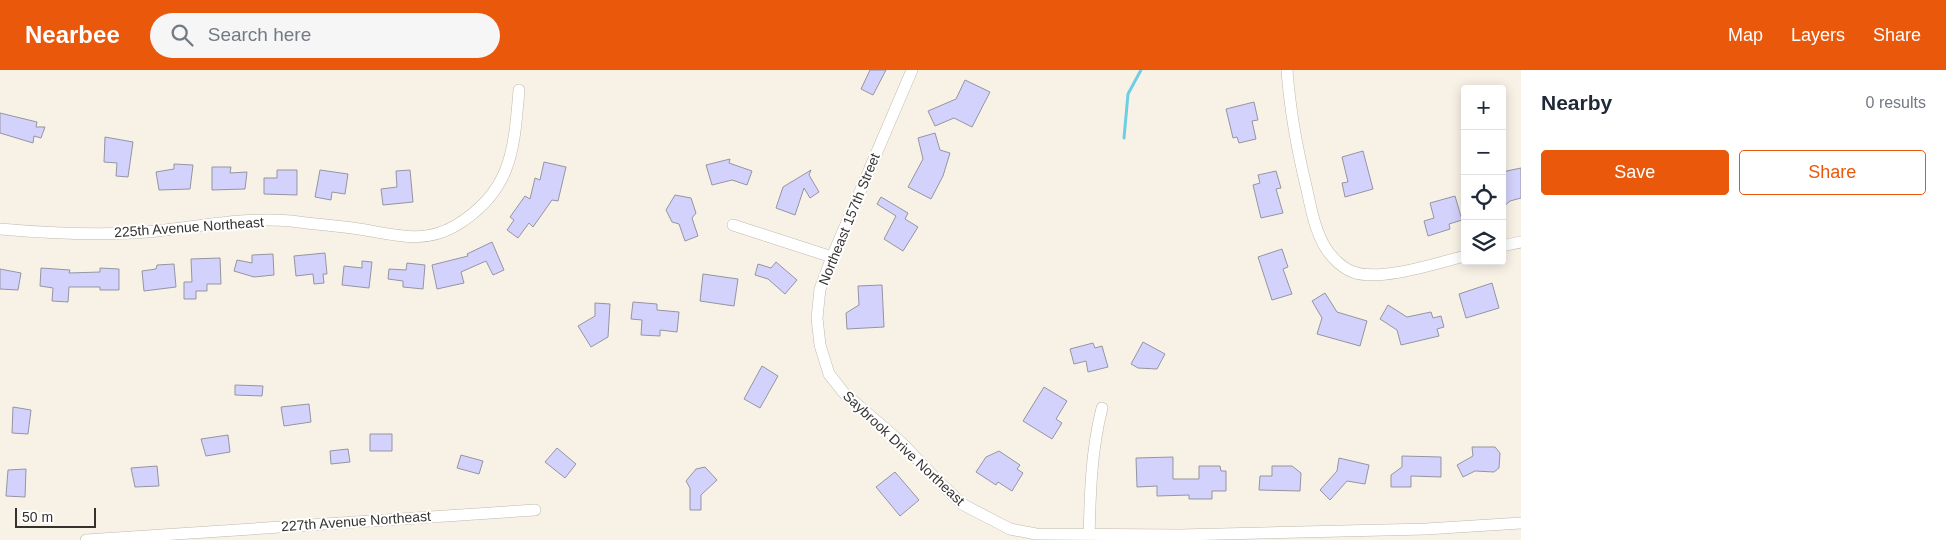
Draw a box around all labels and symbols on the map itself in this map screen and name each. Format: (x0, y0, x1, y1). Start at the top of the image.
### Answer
street label: Northeast 157th Street (815, 151, 883, 287)
street label: 225th Avenue Northeast (114, 214, 264, 240)
street label: Saybrook Drive Northeast (840, 387, 968, 509)
scale bar (15, 505, 96, 528)
street label: 227th Avenue Northeast (281, 508, 431, 534)

